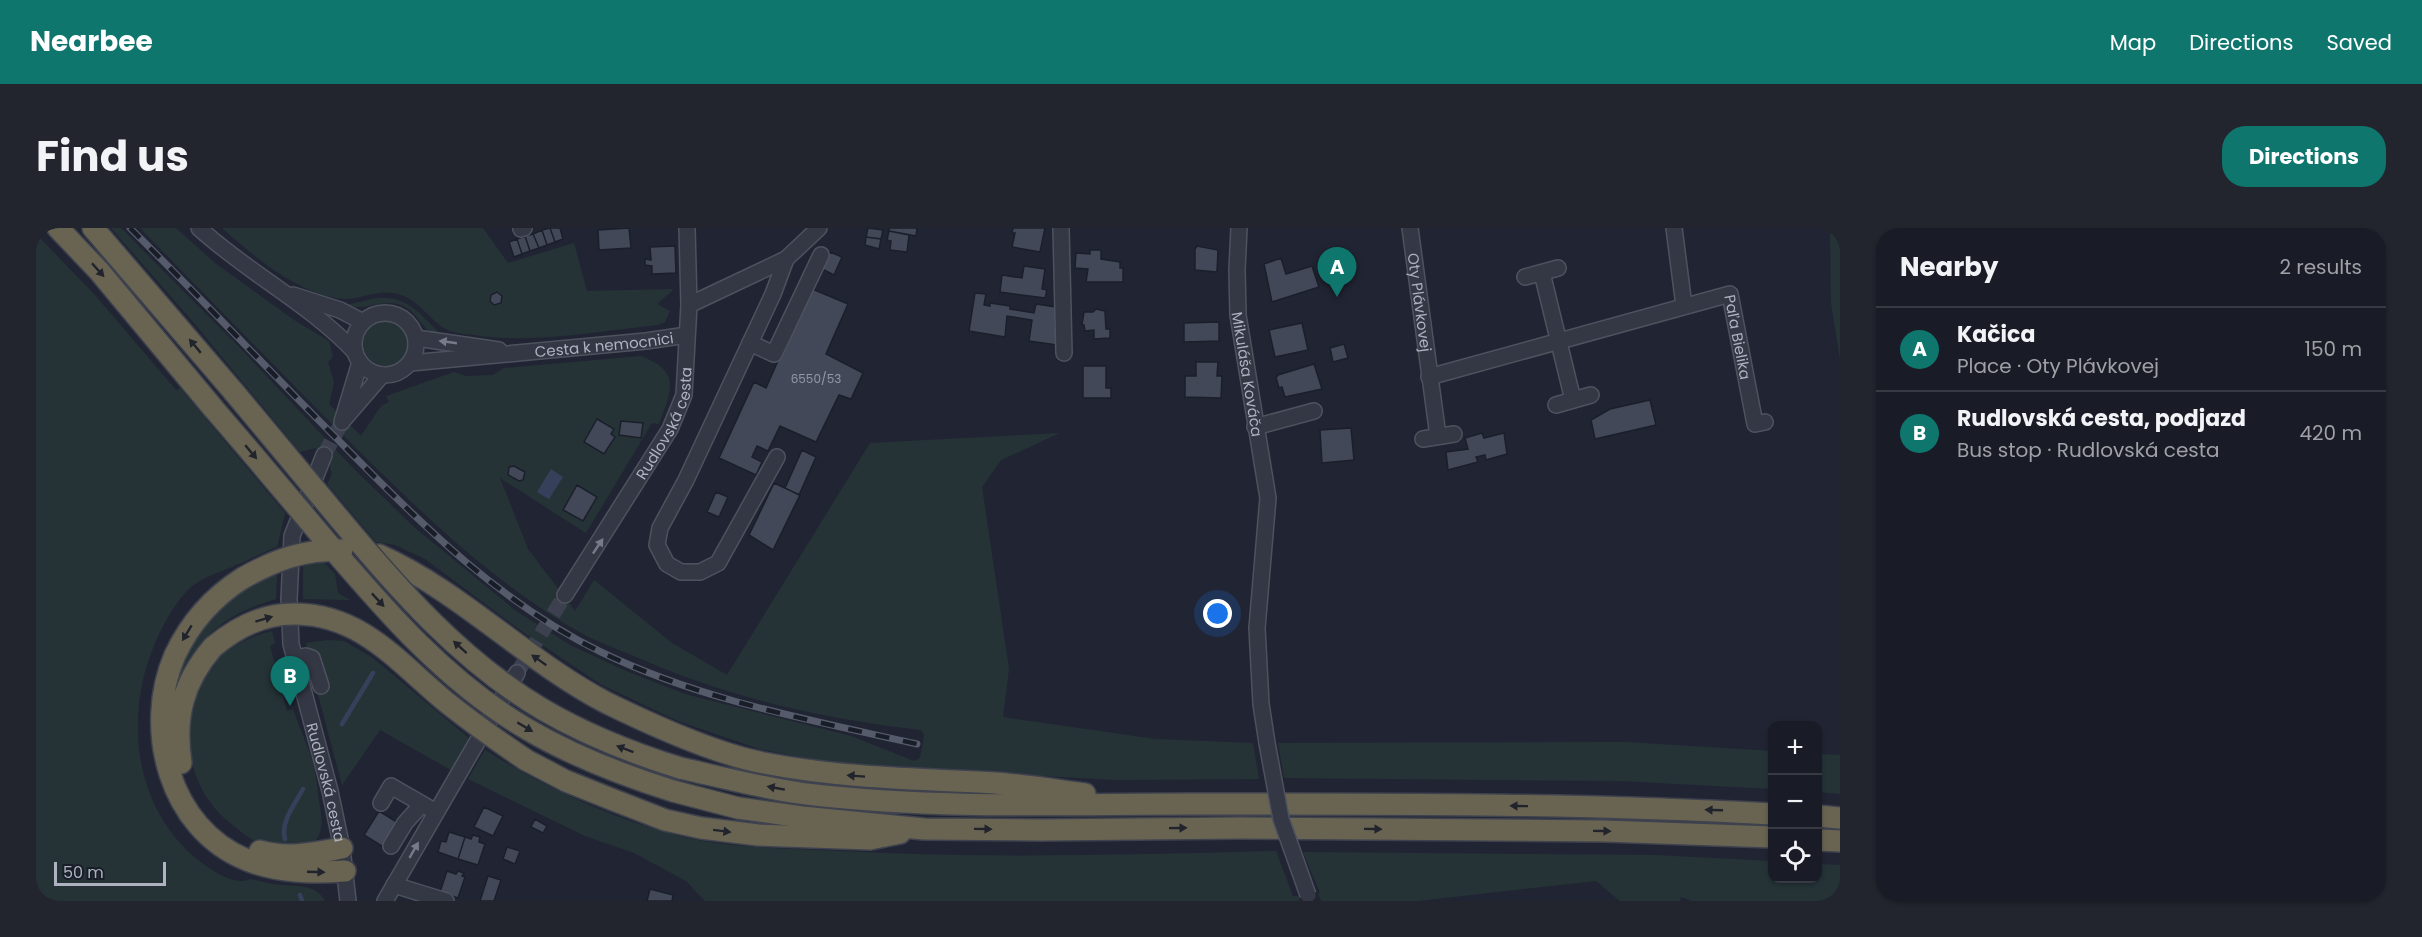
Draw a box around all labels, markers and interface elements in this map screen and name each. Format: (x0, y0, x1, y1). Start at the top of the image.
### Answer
text: Nearbee (30, 22, 153, 61)
text: Map (2110, 28, 2156, 57)
text: Directions (2189, 28, 2293, 57)
text: Saved (2326, 28, 2392, 57)
button: Directions (2222, 126, 2386, 187)
text: Find us (36, 127, 189, 186)
pin: A (1318, 248, 1356, 297)
text: Nearby (1900, 249, 1998, 285)
street label: Oty Plávkovej (1403, 252, 1437, 353)
text: 2 results (2279, 253, 2362, 281)
one-way arrow (91, 263, 105, 278)
street label: Paľa Bielika (1720, 293, 1757, 381)
street label: Mikuláša Kováča (1227, 310, 1268, 438)
text: Kačica (1957, 319, 2035, 350)
street label: Cesta k nemocnici (534, 327, 675, 362)
text: A (1912, 335, 1927, 363)
text: 150 m (2305, 335, 2362, 363)
one-way arrow (189, 338, 202, 354)
one-way arrow (439, 338, 458, 347)
text: Place · Oty Plávkovej (1957, 352, 2159, 380)
street label: Rudlovská cesta (630, 367, 696, 483)
house number: 6550/53 (791, 370, 841, 387)
text: Rudlovská cesta, podjazd (1957, 403, 2246, 434)
text: B (1913, 419, 1926, 447)
text: 420 m (2299, 419, 2362, 447)
text: Bus stop · Rudlovská cesta (1957, 436, 2220, 464)
one-way arrow (244, 444, 257, 459)
one-way arrow (592, 539, 604, 555)
one-way arrow (371, 593, 385, 608)
your location (1203, 599, 1232, 628)
one-way arrow (255, 614, 273, 623)
one-way arrow (182, 625, 193, 641)
one-way arrow (453, 641, 468, 654)
one-way arrow (531, 654, 547, 666)
pin: B (270, 656, 310, 706)
street label: Rudlovská cesta (302, 720, 351, 844)
map controls (1768, 721, 1822, 883)
button: + (1768, 721, 1822, 775)
one-way arrow (517, 722, 533, 733)
one-way arrow (616, 743, 634, 753)
one-way arrow (847, 771, 866, 780)
button: − (1768, 775, 1822, 829)
one-way arrow (766, 783, 785, 792)
one-way arrow (1510, 801, 1529, 811)
one-way arrow (1705, 806, 1724, 815)
one-way arrow (1168, 823, 1187, 833)
one-way arrow (973, 824, 992, 834)
one-way arrow (1363, 824, 1382, 834)
one-way arrow (713, 826, 732, 836)
one-way arrow (1593, 826, 1612, 836)
button: locate (1768, 829, 1822, 883)
one-way arrow (409, 841, 419, 858)
scale bar (54, 859, 166, 886)
text: 50 m (63, 861, 104, 884)
one-way arrow (306, 867, 325, 876)

